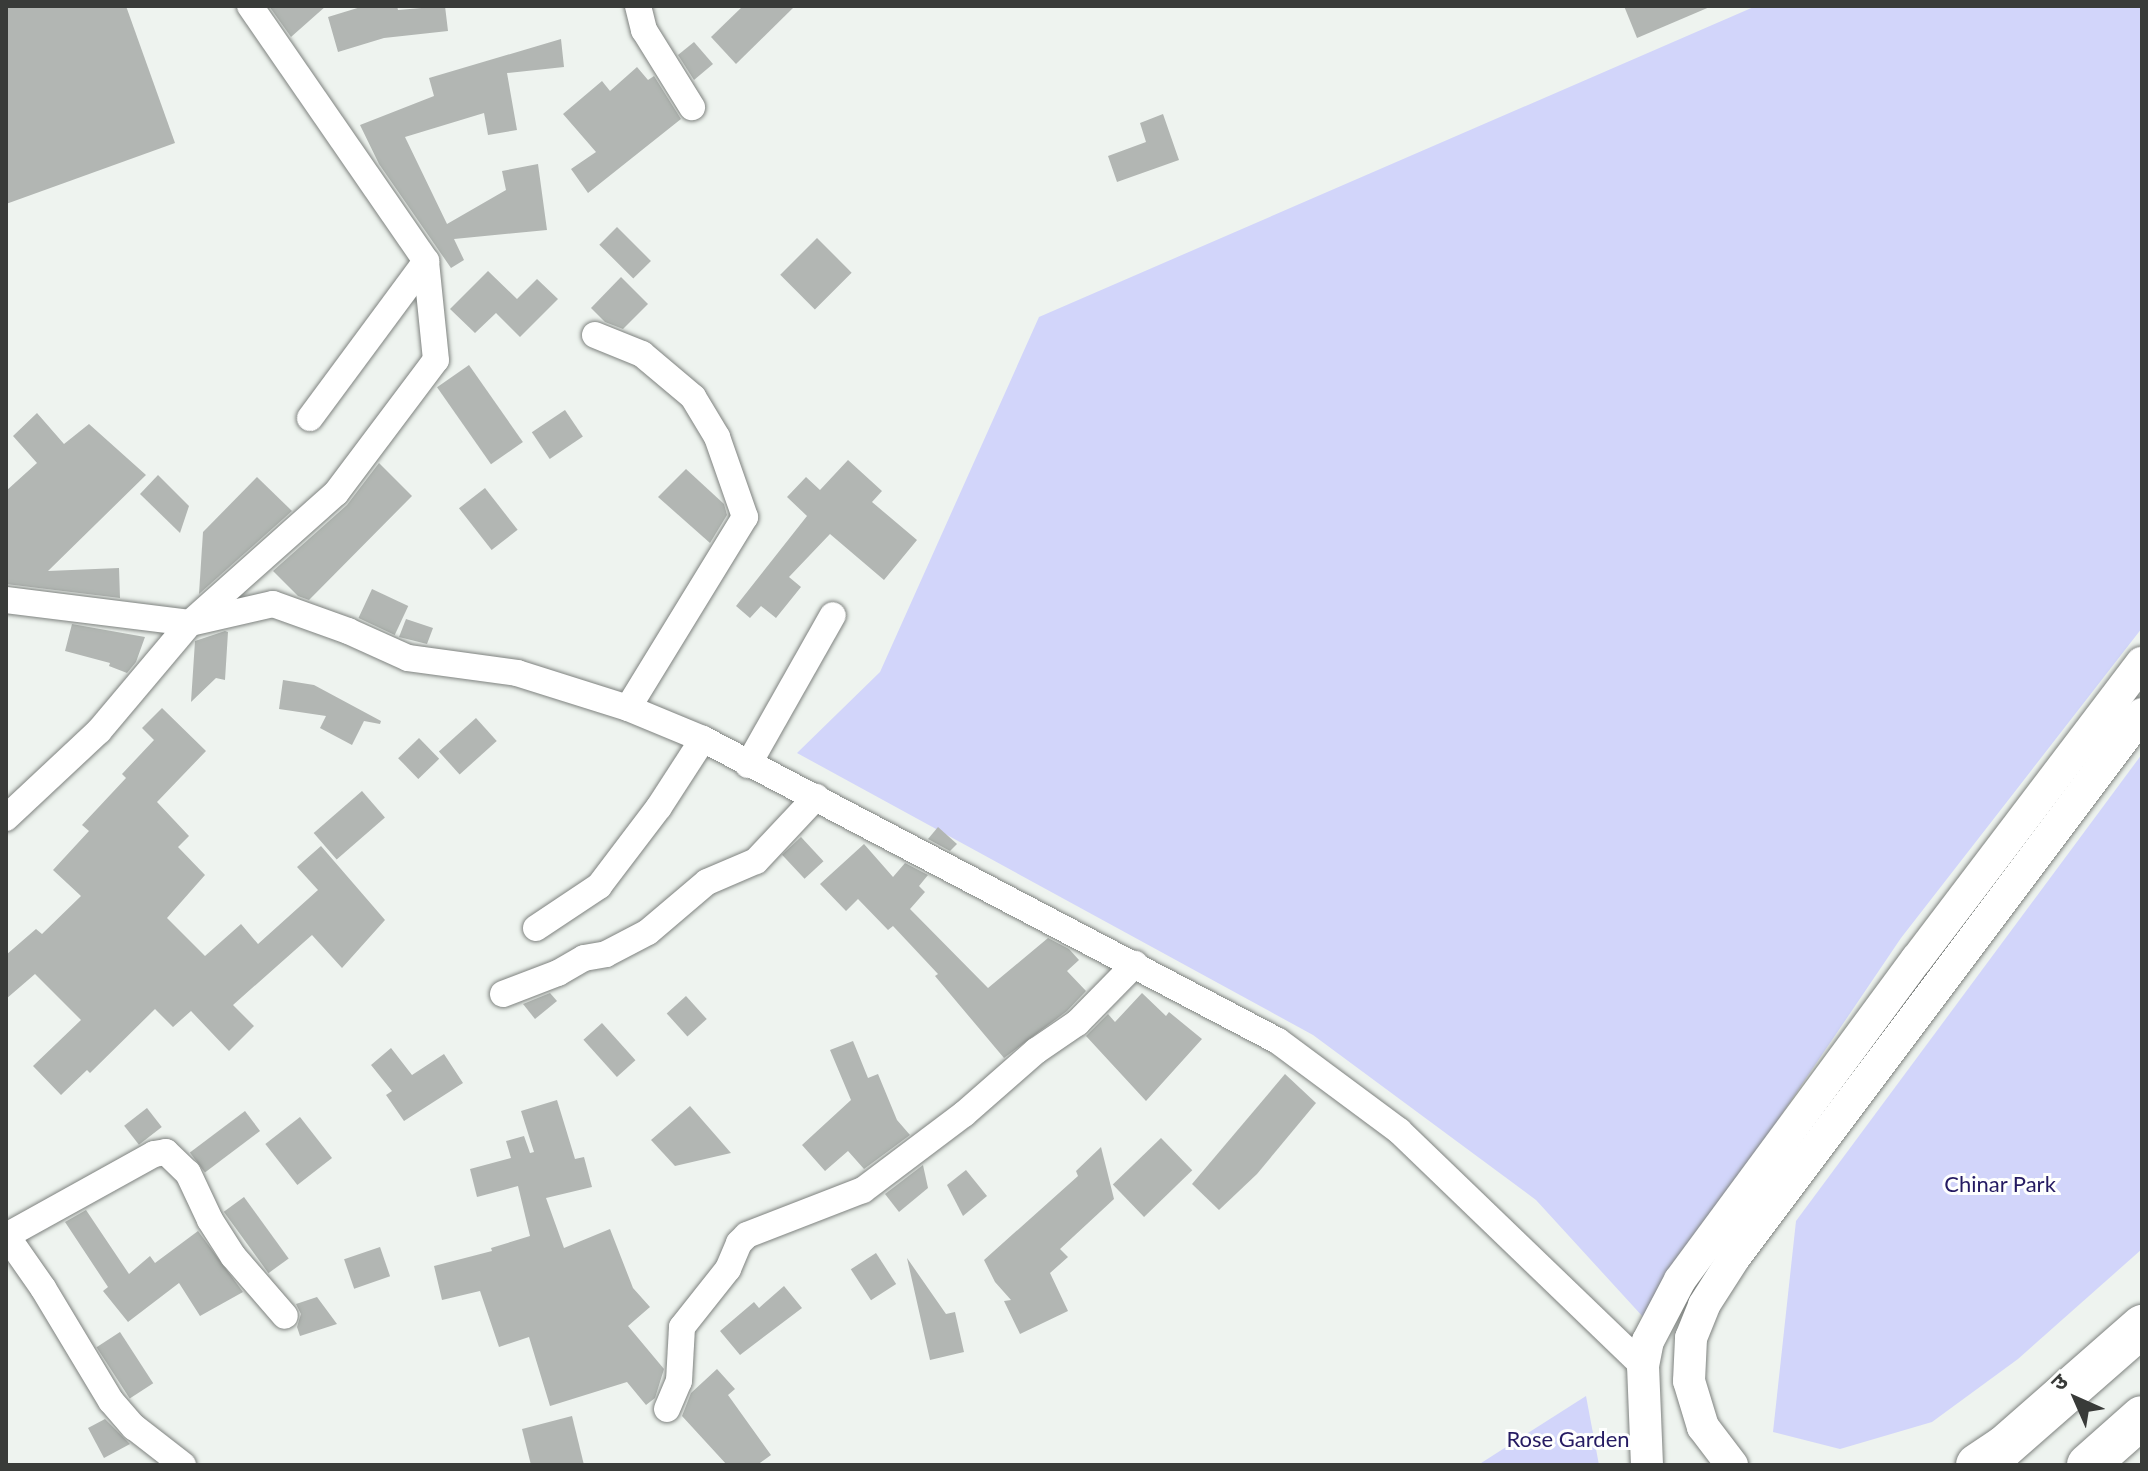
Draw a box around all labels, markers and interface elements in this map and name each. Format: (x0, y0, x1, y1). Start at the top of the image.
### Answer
park label: Chinar Park (1944, 1171, 2056, 1197)
north arrow (2036, 1359, 2116, 1439)
text: उ (2045, 1368, 2073, 1396)
park label: Rose Garden (1506, 1426, 1630, 1452)

